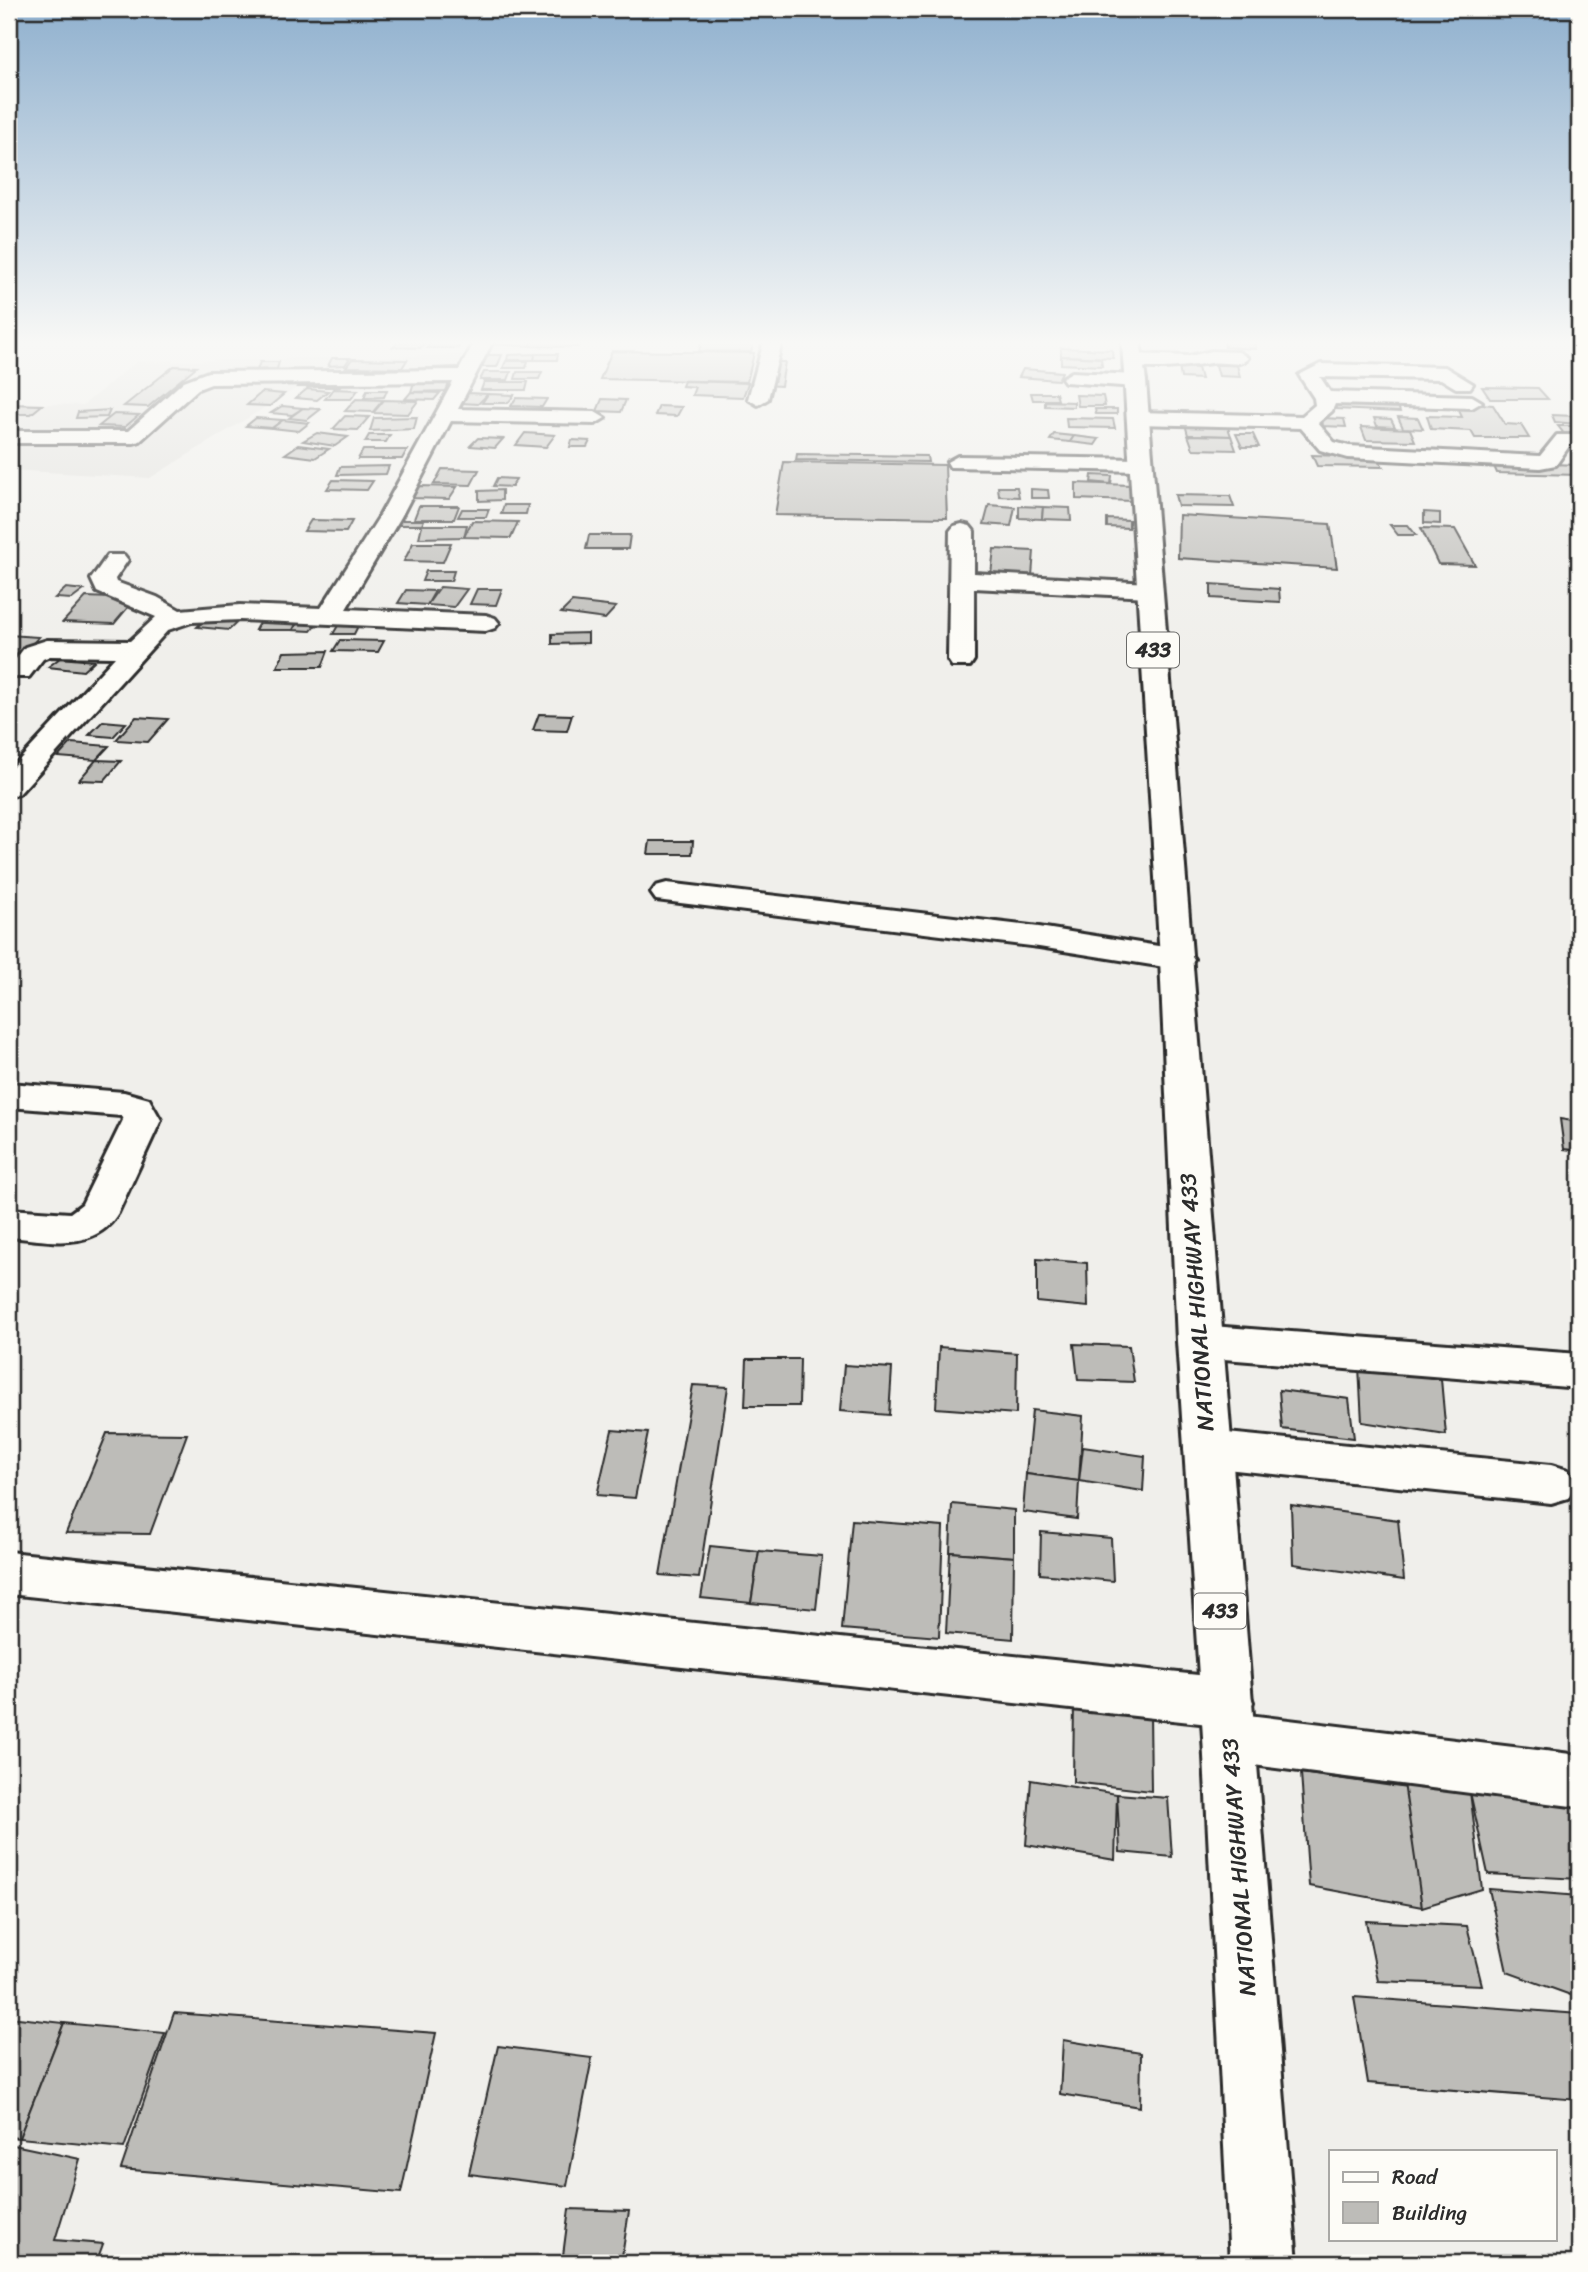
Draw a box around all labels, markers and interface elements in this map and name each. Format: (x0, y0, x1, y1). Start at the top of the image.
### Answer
road number: 433 (1127, 632, 1179, 668)
street label: NATIONAL HIGHWAY 433 (1168, 1171, 1226, 1432)
road number: 433 (1194, 1594, 1246, 1628)
street label: NATIONAL HIGHWAY 433 (1210, 1736, 1268, 1997)
legend (1329, 2150, 1556, 2240)
text: Road (1392, 2158, 1439, 2196)
text: Building (1392, 2194, 1468, 2232)

